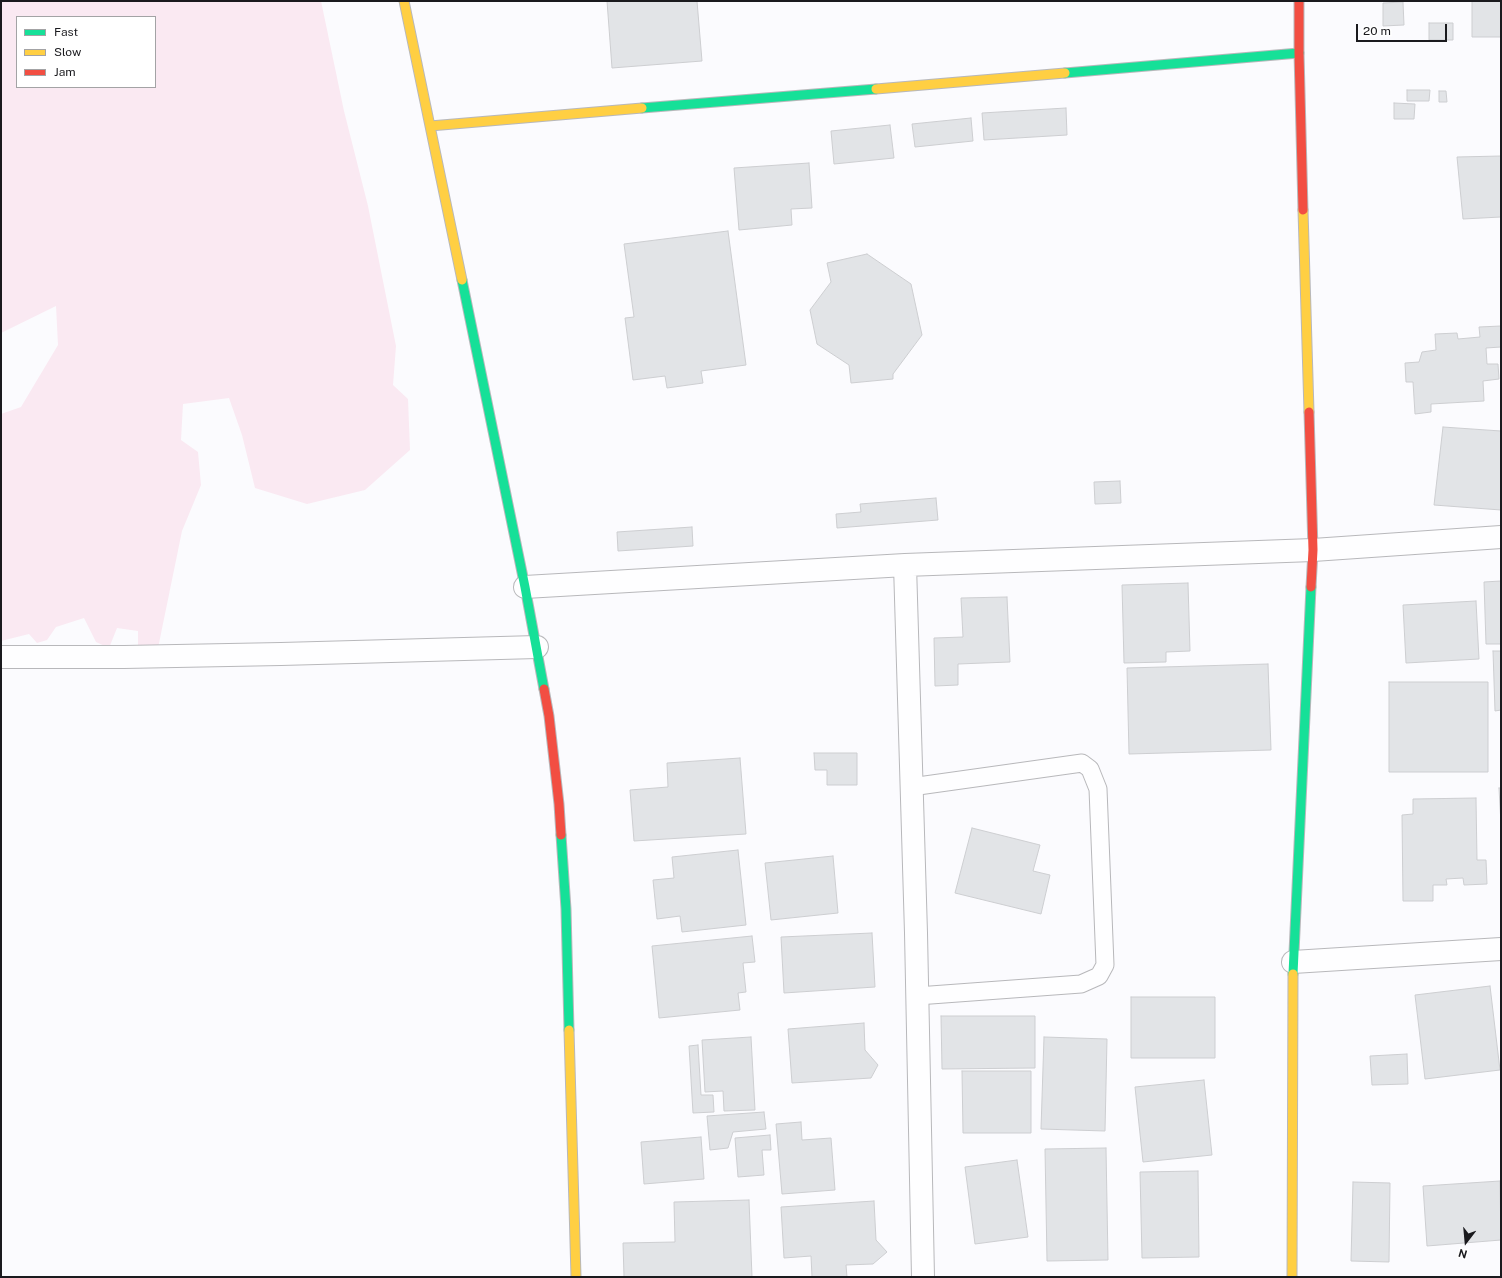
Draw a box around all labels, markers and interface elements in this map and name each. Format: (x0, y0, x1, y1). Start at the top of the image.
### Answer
legend (16, 16, 156, 88)
scale bar (1358, 16, 1449, 42)
text: 20 m (1363, 24, 1391, 38)
text: Fast (54, 25, 78, 39)
text: Slow (54, 45, 81, 59)
text: Jam (54, 65, 76, 79)
north arrow (1446, 1222, 1486, 1262)
text: N (1457, 1247, 1468, 1260)

